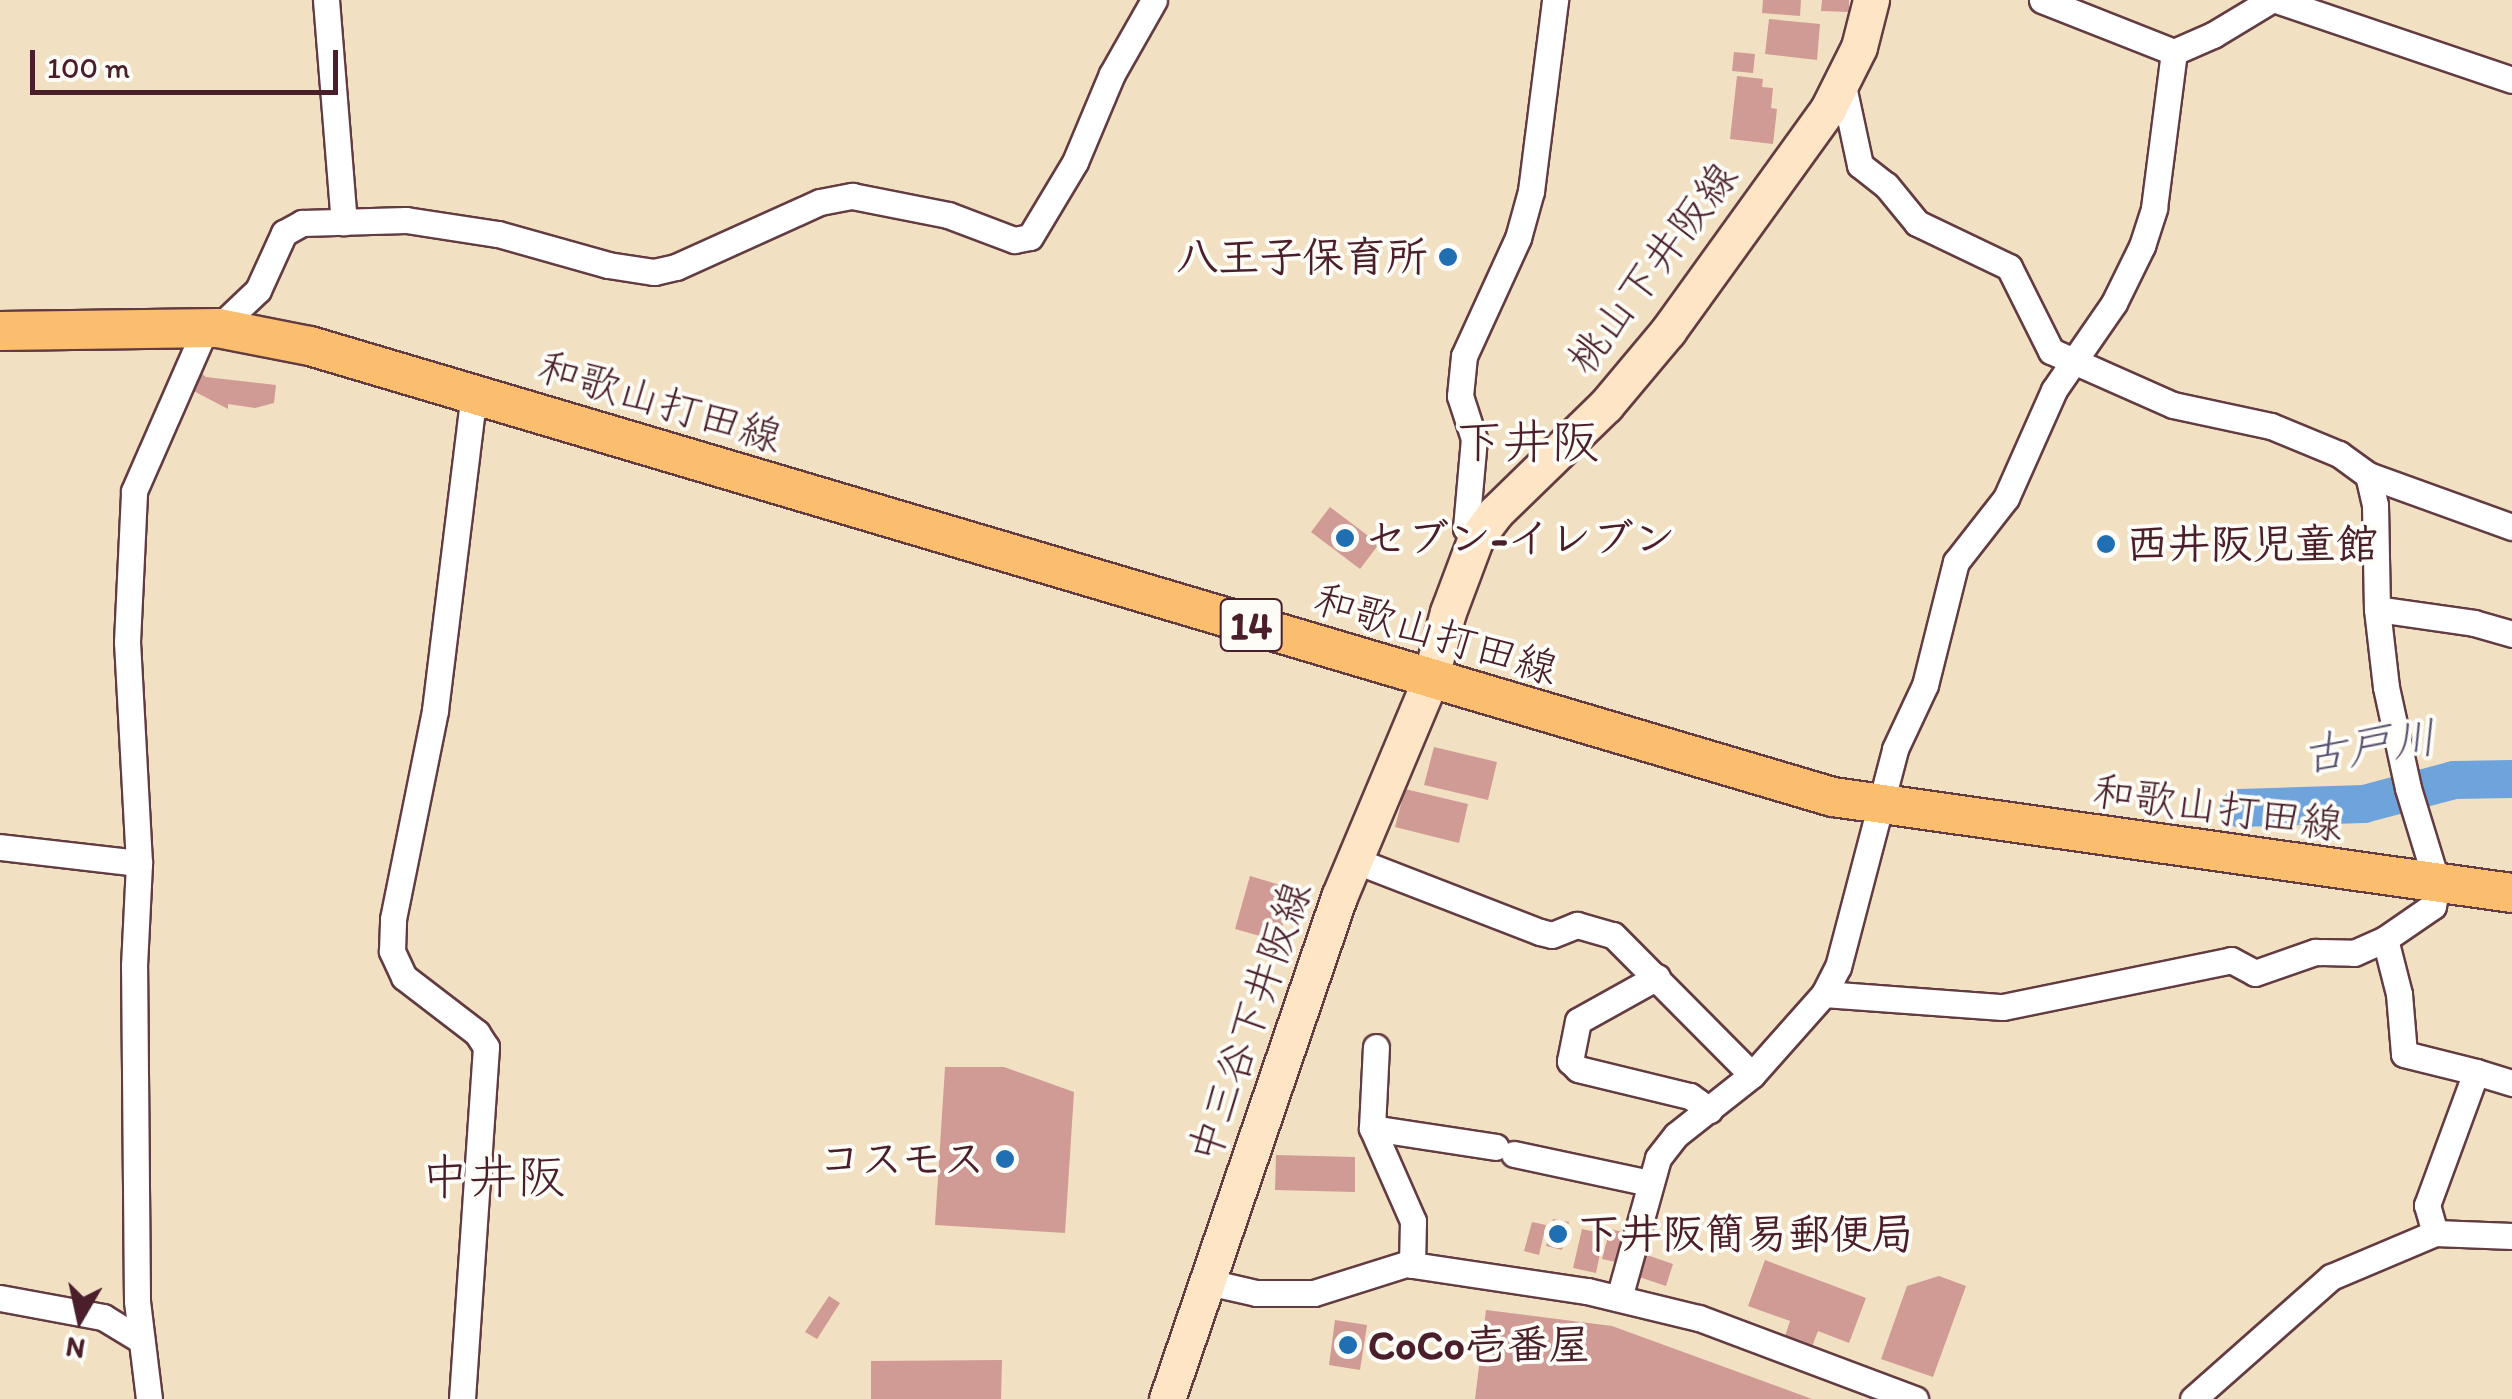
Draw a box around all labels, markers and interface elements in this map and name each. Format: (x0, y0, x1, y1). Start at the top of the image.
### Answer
scale bar (35, 30, 342, 92)
text: 100 m (47, 49, 130, 86)
street label: 桃山下井阪線 (1556, 152, 1748, 384)
place label: 八王子保育所 (1176, 232, 1428, 282)
marker: 八王子保育所 (1437, 246, 1459, 268)
street label: 和歌山打田線 (532, 341, 788, 463)
district label: 下井阪 (1455, 413, 1599, 471)
place label: セブン-イレブン (1365, 513, 1676, 563)
place label: 西井阪児童館 (2126, 519, 2378, 569)
marker: セブン-イレブン (1334, 527, 1356, 549)
marker: 西井阪児童館 (2095, 533, 2117, 555)
street label: 和歌山打田線 (1308, 573, 1564, 695)
road number: 14 (1218, 590, 1284, 660)
water label: 古戸川 (2298, 710, 2440, 782)
street label: 和歌山打田線 (2090, 766, 2346, 850)
street label: 中三谷下井阪線 (1178, 875, 1322, 1169)
place label: コスモス (817, 1134, 985, 1184)
district label: 中井阪 (421, 1148, 565, 1206)
marker: コスモス (994, 1148, 1016, 1170)
place label: 下井阪簡易郵便局 (1578, 1209, 1914, 1259)
marker: 下井阪簡易郵便局 (1547, 1223, 1569, 1245)
north arrow (30, 1269, 130, 1369)
place label: CoCo壱番屋 (1368, 1320, 1591, 1370)
text: N (63, 1330, 87, 1367)
marker: CoCo壱番屋 (1337, 1334, 1359, 1356)

